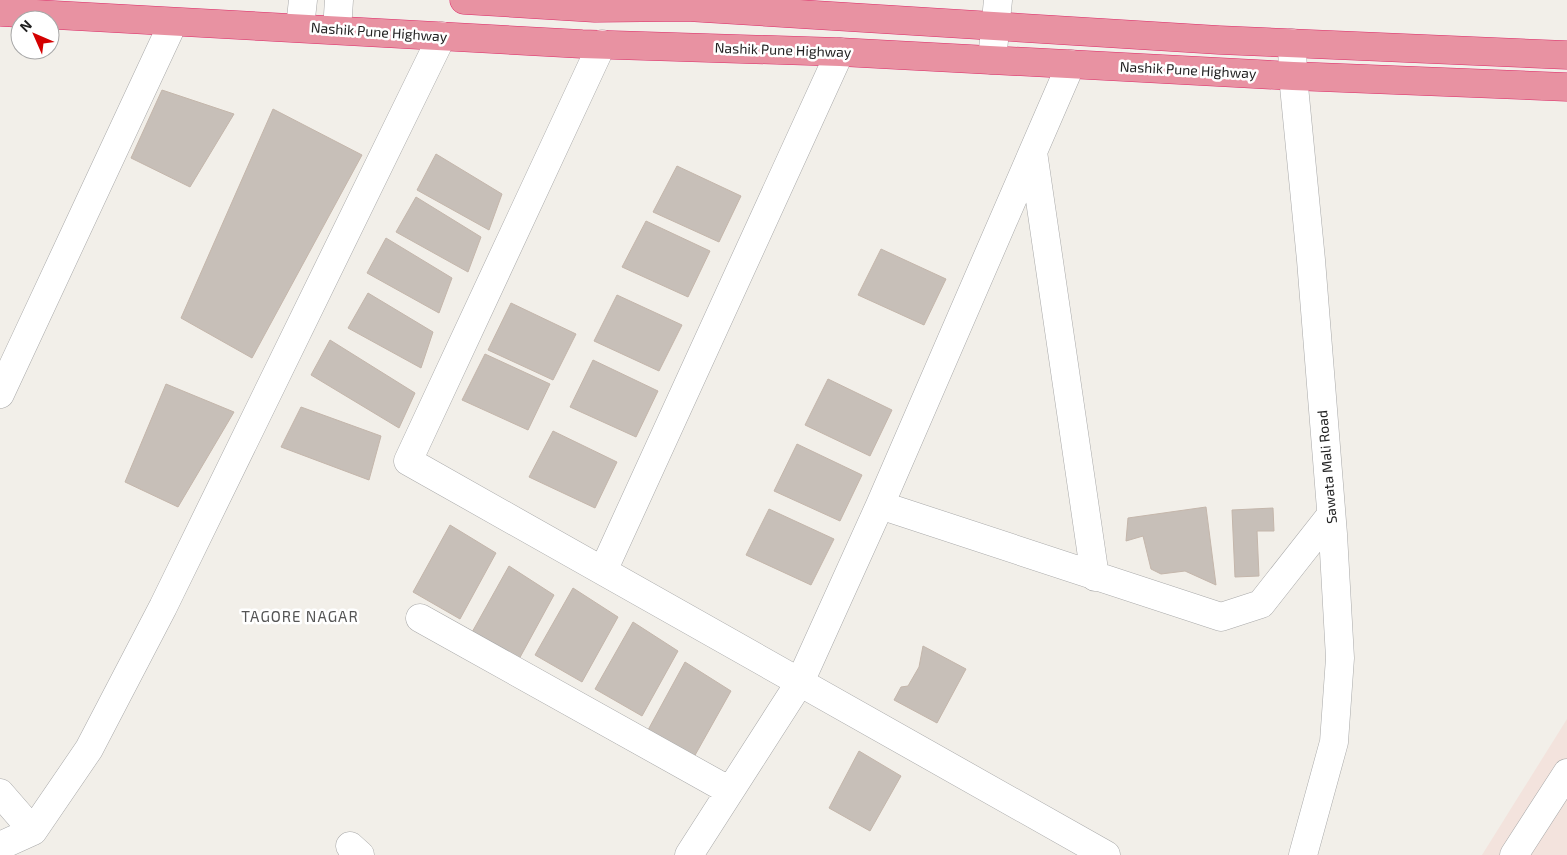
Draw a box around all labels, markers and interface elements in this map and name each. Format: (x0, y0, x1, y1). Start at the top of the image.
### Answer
north arrow (10, 10, 60, 60)
text: N (16, 16, 35, 35)
street label: Nashik Pune Highway (310, 18, 448, 45)
street label: Nashik Pune Highway (714, 39, 852, 60)
street label: Nashik Pune Highway (1119, 57, 1257, 82)
street label: Sawata Mali Road (1313, 410, 1340, 524)
district label: TAGORE NAGAR (241, 607, 359, 625)

